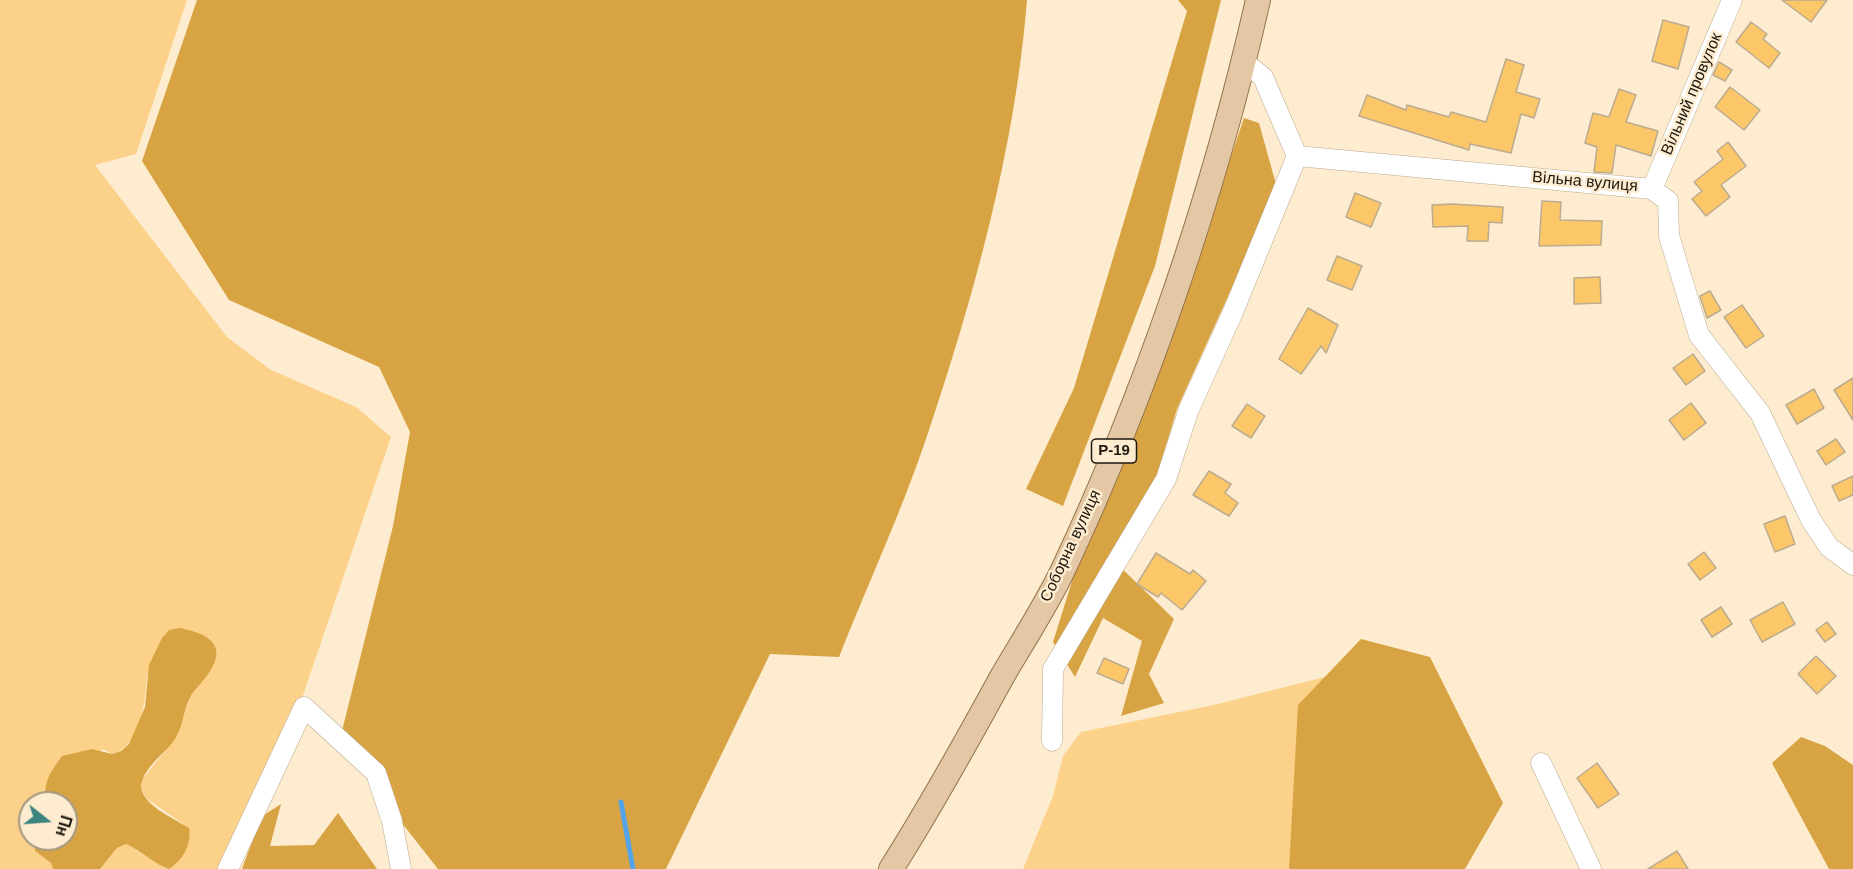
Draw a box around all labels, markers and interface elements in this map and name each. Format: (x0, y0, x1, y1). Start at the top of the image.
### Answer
street label: Вільний провулок (1658, 30, 1726, 158)
street label: Вільна вулиця (1531, 168, 1639, 196)
road number: Р-19 (1092, 439, 1136, 463)
street label: Соборна вулиця (1037, 487, 1105, 605)
north arrow (18, 791, 78, 851)
text: Пн (53, 813, 75, 838)

